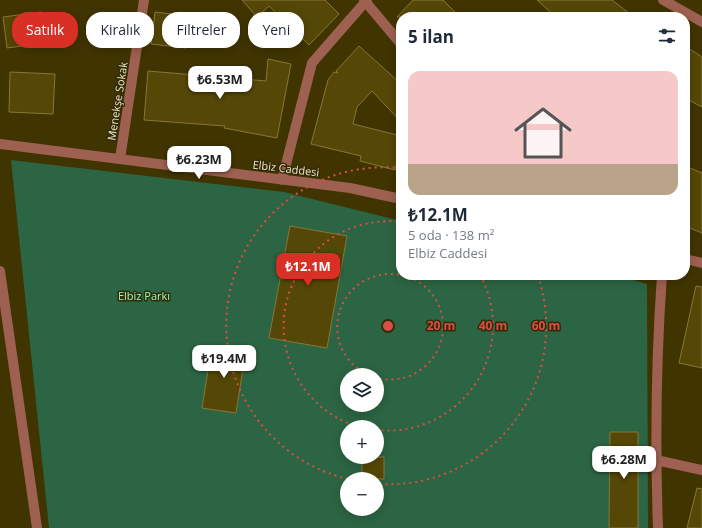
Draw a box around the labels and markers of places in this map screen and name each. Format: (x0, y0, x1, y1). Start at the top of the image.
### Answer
pin: ₺6.53M (187, 66, 253, 100)
pin: ₺6.23M (166, 146, 232, 180)
pin: ₺12.1M (275, 253, 341, 287)
centre of rings (381, 319, 395, 333)
pin: ₺19.4M (191, 345, 257, 379)
pin: ₺6.28M (591, 446, 657, 480)

